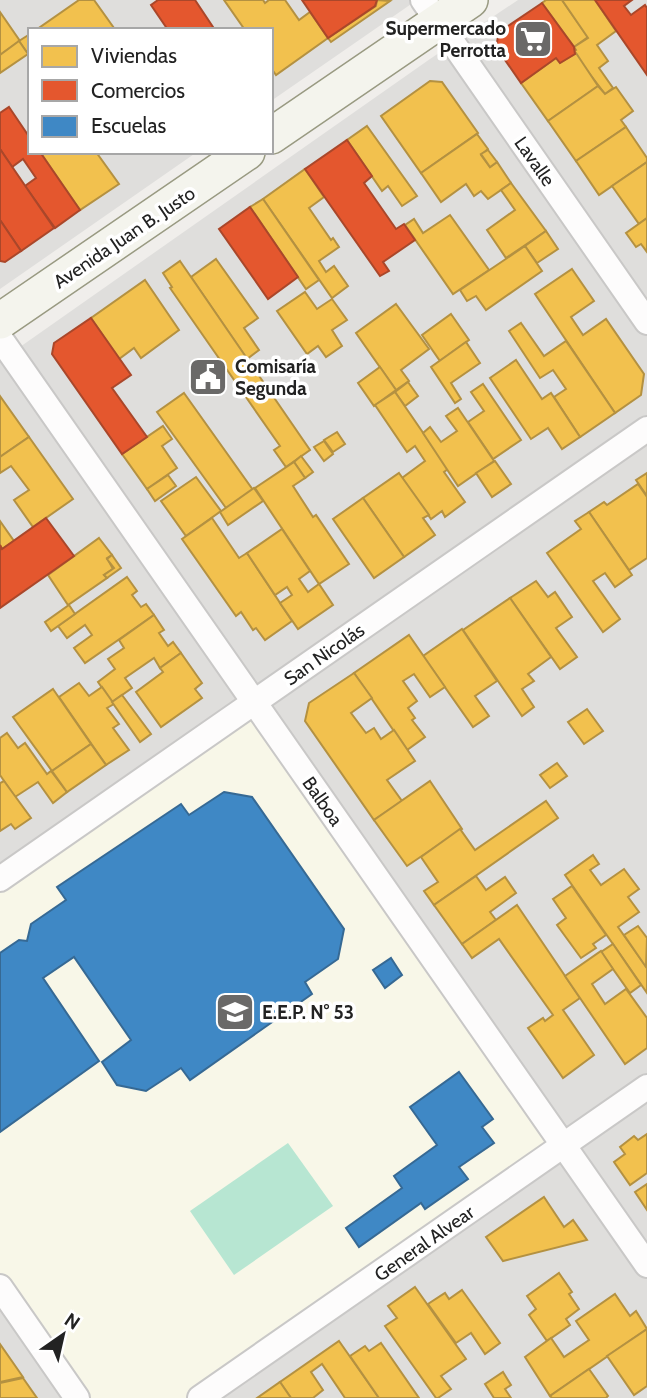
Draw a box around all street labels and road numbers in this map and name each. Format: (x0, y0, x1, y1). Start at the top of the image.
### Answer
street label: Lavalle (509, 132, 560, 191)
street label: Avenida Juan B. Justo (49, 181, 200, 293)
street label: San Nicolás (280, 618, 369, 690)
street label: Balboa (297, 772, 348, 830)
street label: General Alvear (370, 1201, 479, 1286)

